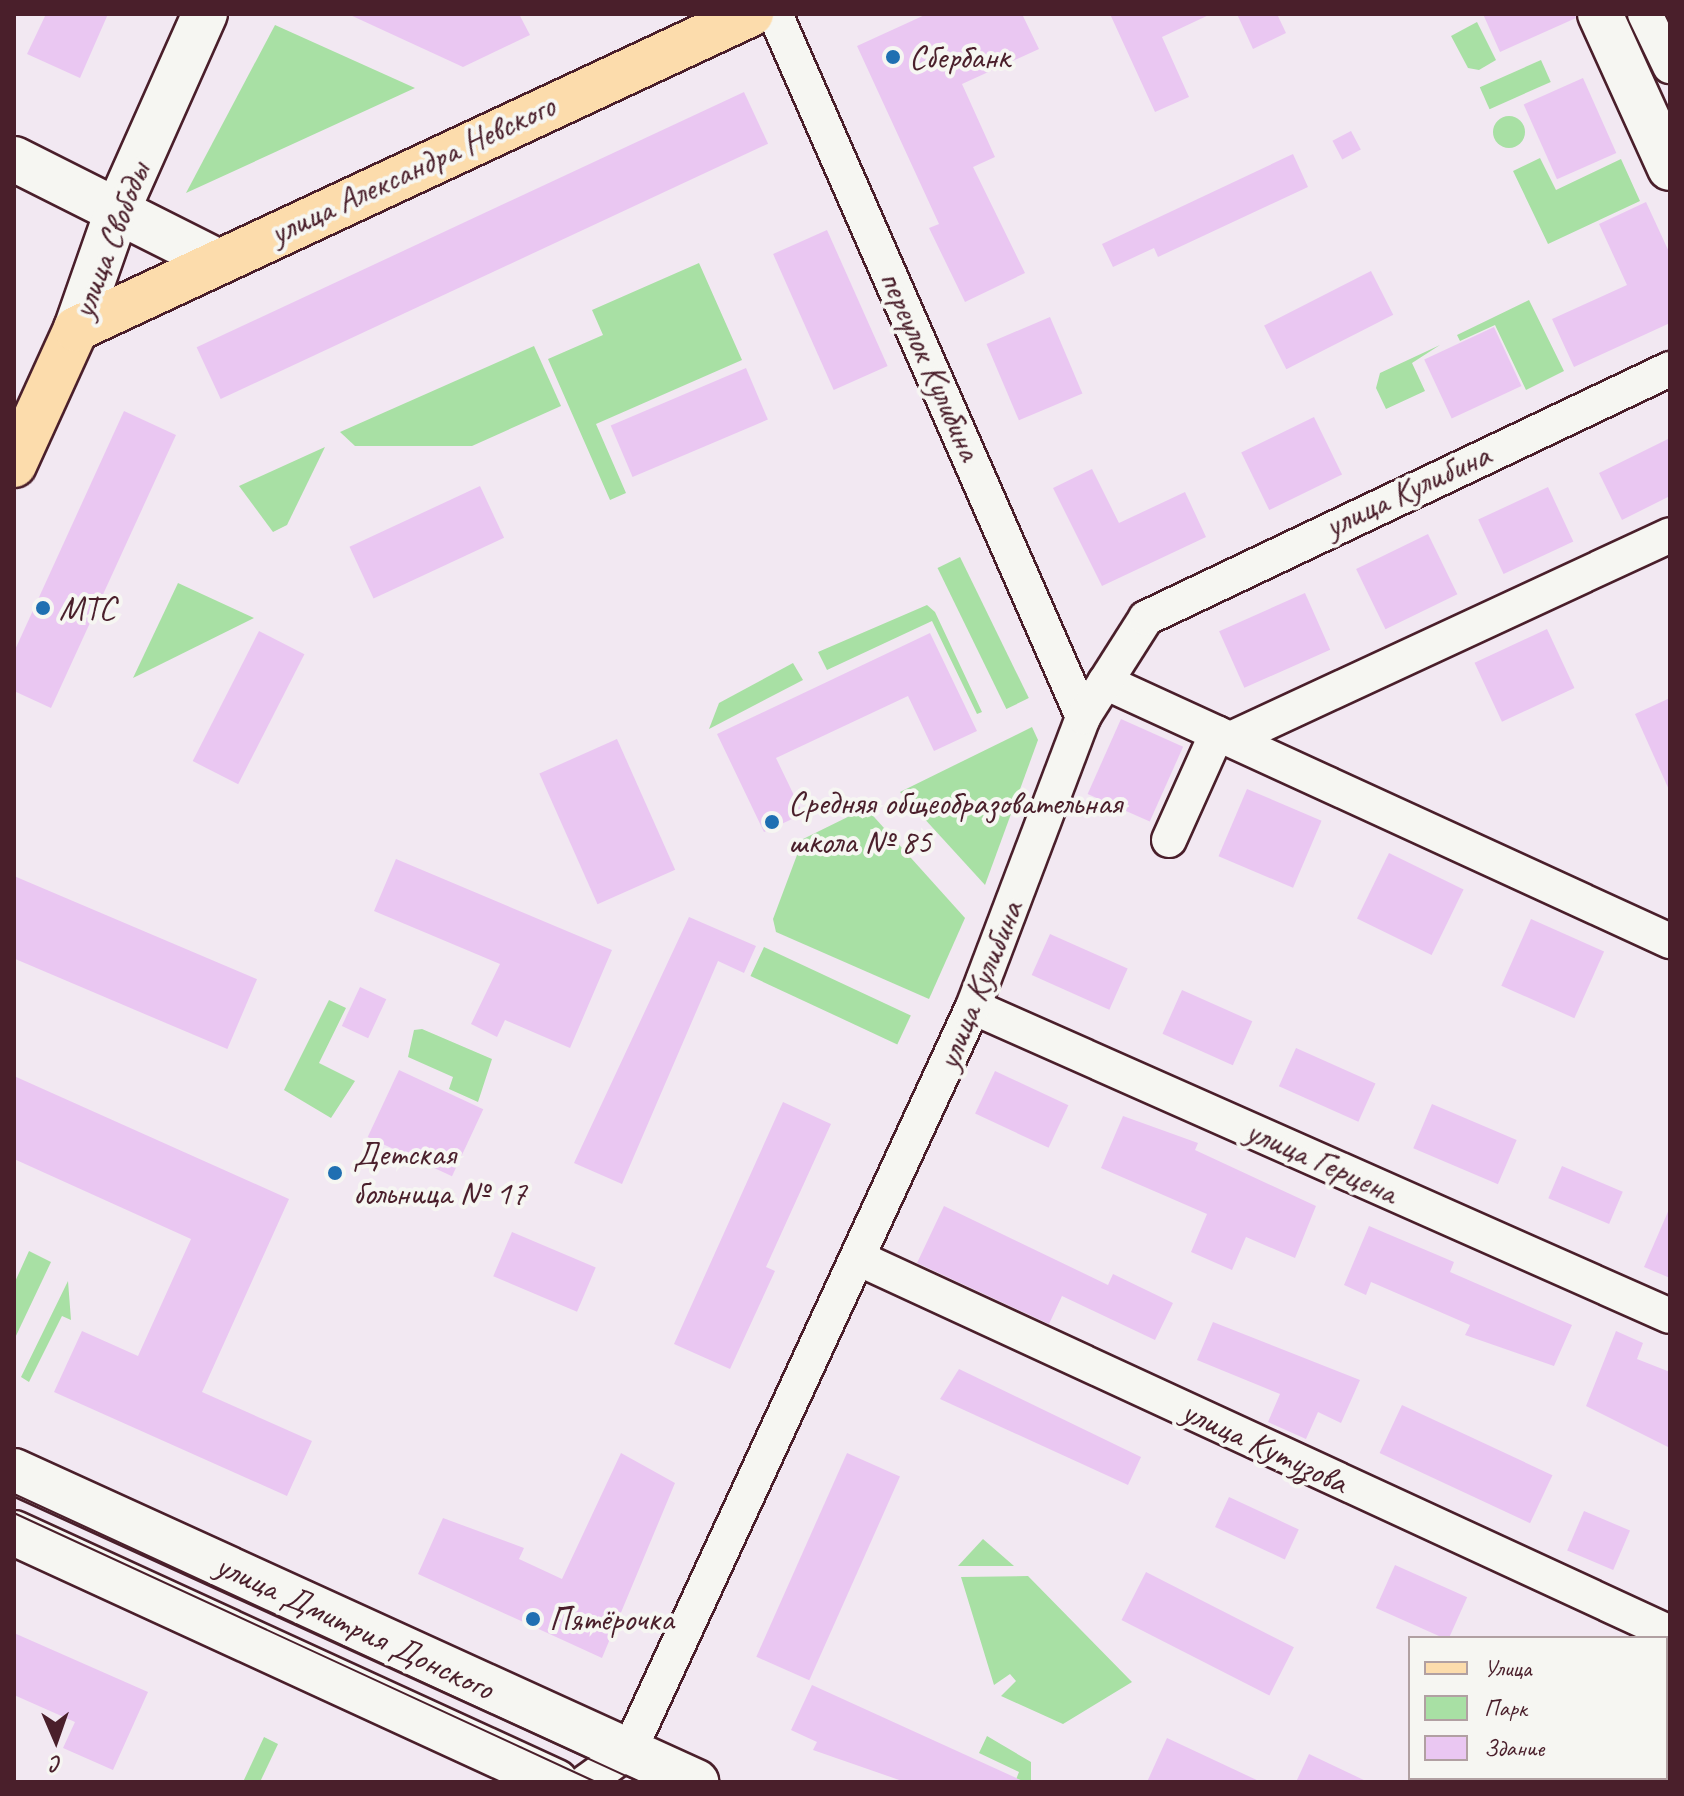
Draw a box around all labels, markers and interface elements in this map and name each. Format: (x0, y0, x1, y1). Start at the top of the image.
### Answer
place label: Сбербанк (909, 37, 1010, 77)
marker: Сбербанк (884, 48, 902, 66)
street label: улица Александра Невского (263, 85, 561, 253)
street label: улица Свободы (62, 158, 158, 322)
street label: переулок Кулибина (870, 262, 992, 468)
street label: улица Кулибина (1318, 434, 1496, 546)
place label: МТС (59, 588, 115, 628)
marker: МТС (34, 599, 52, 617)
place label: Средняя общеобразовательная школа № 85 (788, 782, 1122, 862)
marker: Средняя общеобразовательная школа № 85 (763, 813, 781, 831)
street label: улица Кулибина (927, 895, 1031, 1075)
street label: улица Герцена (1240, 1110, 1404, 1212)
place label: Детская больница № 17 (353, 1133, 526, 1212)
marker: Детская больница № 17 (324, 1162, 346, 1184)
street label: улица Кутузова (1176, 1390, 1354, 1502)
street label: улица Дмитрия Донского (208, 1543, 502, 1709)
place label: Пятёрочка (549, 1599, 674, 1639)
marker: Пятёрочка (524, 1610, 542, 1628)
legend (1408, 1636, 1668, 1780)
text: Улица (1484, 1653, 1532, 1683)
text: Парк (1484, 1693, 1527, 1723)
north arrow (16, 1700, 96, 1780)
text: Здание (1484, 1733, 1544, 1763)
text: С (51, 1750, 63, 1778)

